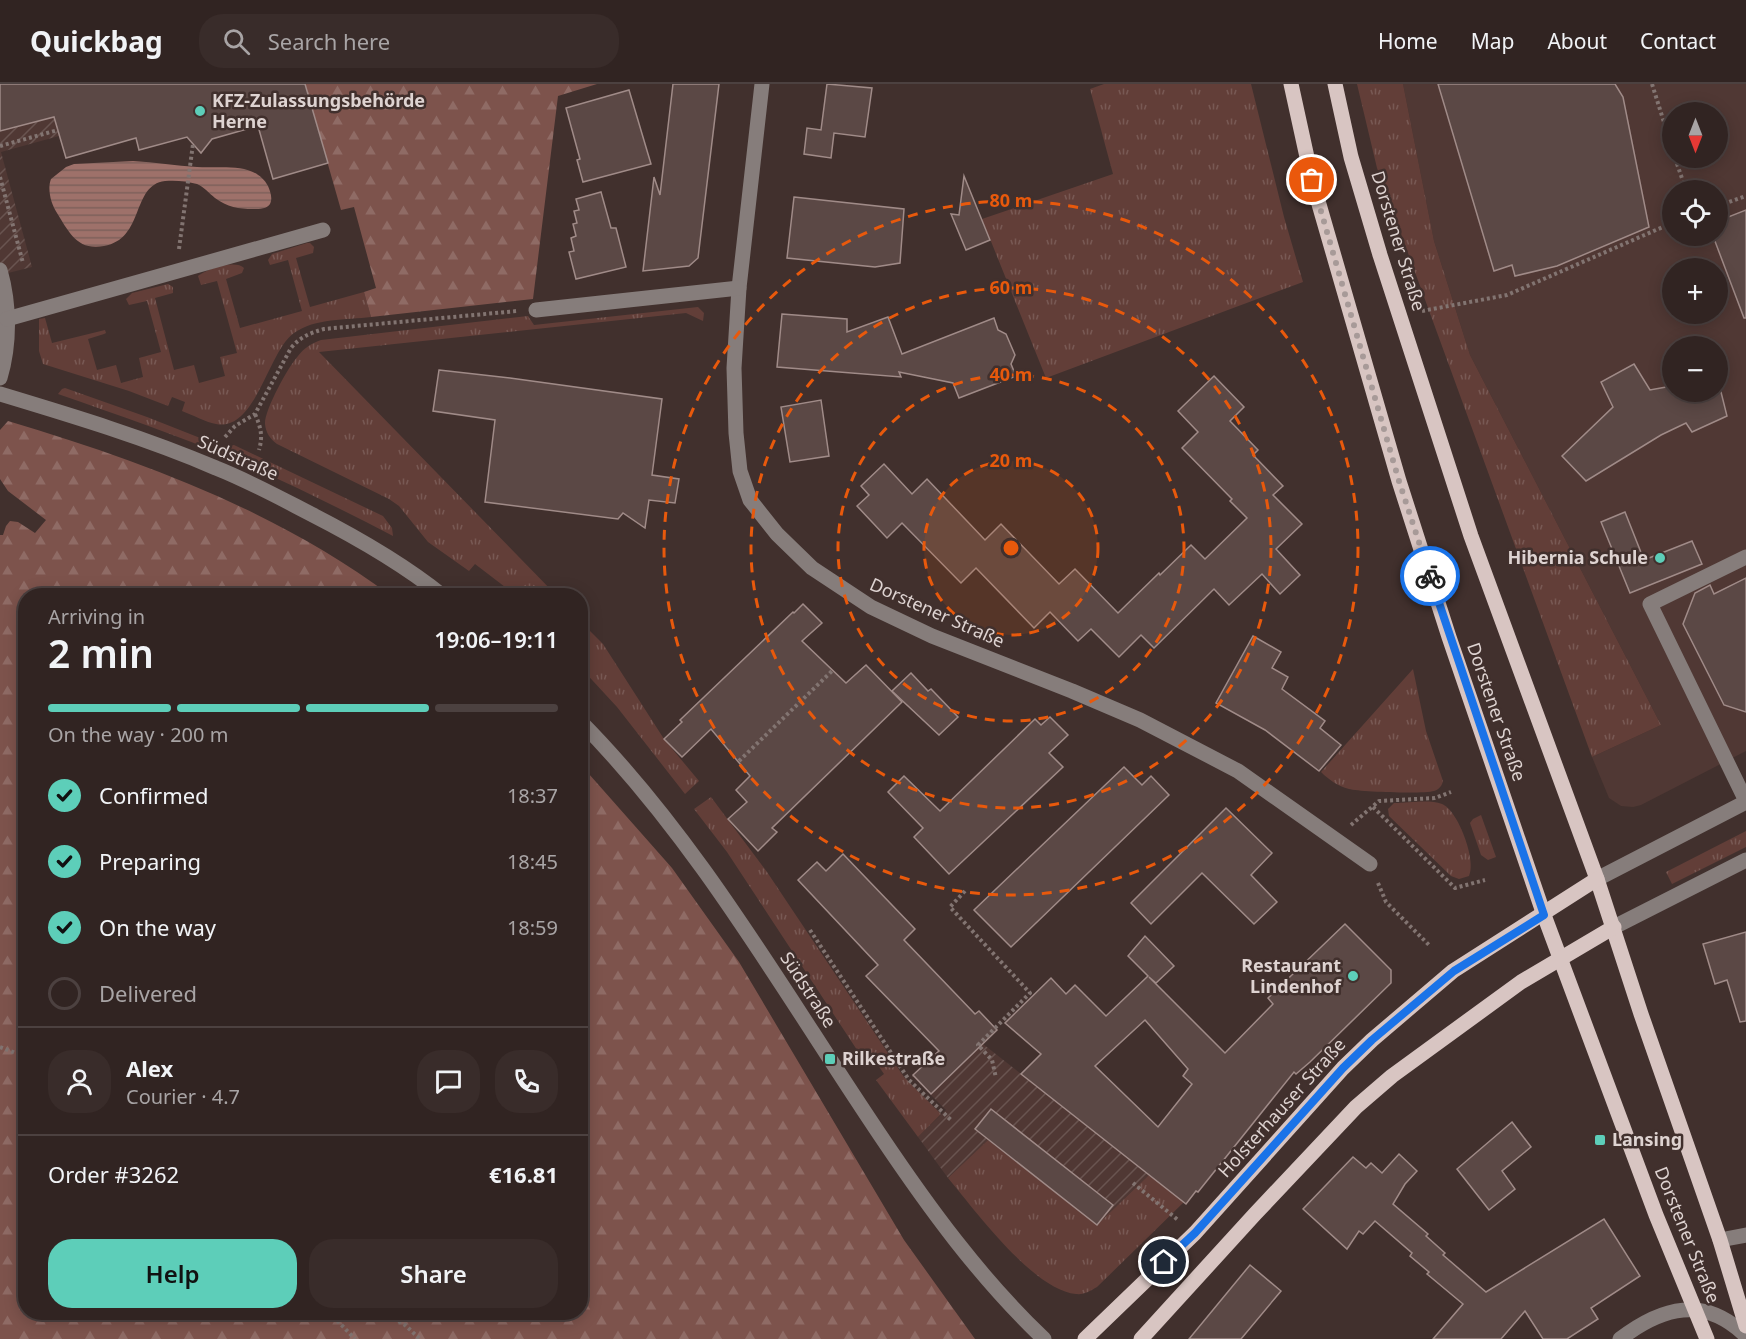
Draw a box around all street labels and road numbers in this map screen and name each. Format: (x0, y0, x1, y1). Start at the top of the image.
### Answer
street label: Dorstener Straße (1366, 168, 1432, 314)
street label: Südstraße (194, 429, 283, 486)
street label: Dorstener Straße (866, 572, 1009, 653)
street label: Dorstener Straße (1462, 639, 1532, 784)
street label: Südstraße (775, 947, 842, 1032)
street label: Holsterhauser Straße (1212, 1032, 1350, 1182)
street label: Dorstener Straße (1650, 1163, 1726, 1306)

